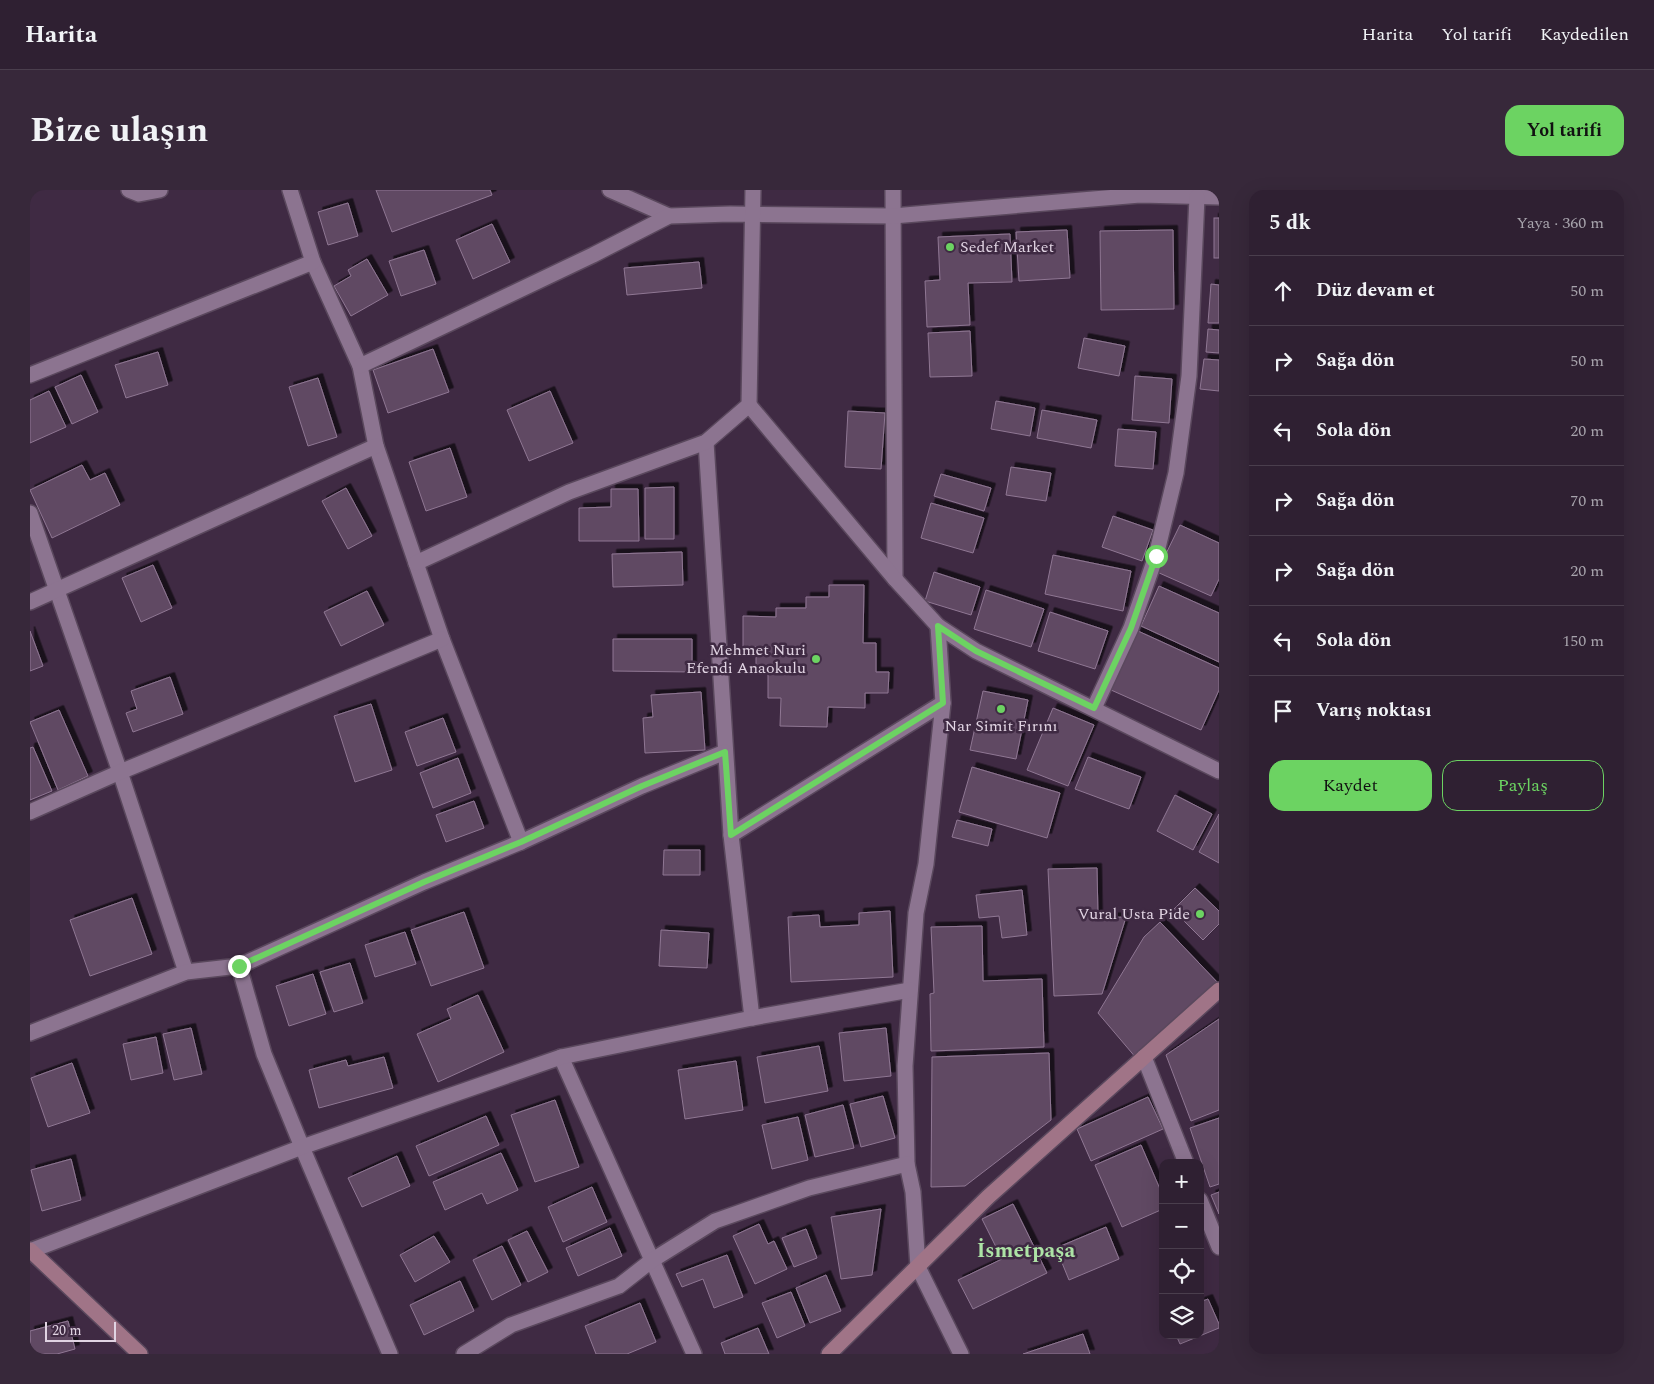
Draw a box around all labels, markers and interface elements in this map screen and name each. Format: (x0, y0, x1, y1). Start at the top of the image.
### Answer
text: Harita (25, 17, 97, 53)
text: Harita (1362, 21, 1413, 48)
text: Yol tarifi (1441, 21, 1512, 48)
text: Kaydedilen (1540, 21, 1629, 48)
text: Bize ulaşın (30, 104, 208, 157)
button: Yol tarifi (1505, 105, 1624, 156)
text: 5 dk (1269, 207, 1311, 239)
text: Yaya · 360 m (1517, 211, 1604, 235)
place label: Sedef Market (960, 235, 1055, 259)
marker: Sedef Market (944, 241, 956, 253)
text: Düz devam et (1316, 276, 1435, 305)
icon: ahead (1269, 277, 1297, 305)
text: 50 m (1570, 279, 1604, 303)
text: Sağa dön (1316, 346, 1395, 375)
icon: right (1269, 347, 1297, 375)
text: 50 m (1570, 349, 1604, 373)
text: Sola dön (1316, 416, 1391, 445)
icon: left (1269, 417, 1297, 445)
text: 20 m (1570, 419, 1604, 443)
text: Sağa dön (1316, 486, 1395, 515)
icon: right (1269, 487, 1297, 515)
text: 70 m (1570, 489, 1604, 513)
route start (1145, 545, 1168, 568)
text: Sağa dön (1316, 556, 1395, 585)
icon: right (1269, 557, 1297, 585)
text: 20 m (1570, 559, 1604, 583)
text: Sola dön (1316, 626, 1391, 655)
icon: left (1269, 627, 1297, 655)
text: 150 m (1562, 629, 1604, 653)
place label: Mehmet Nuri Efendi Anaokulu (686, 638, 806, 680)
marker: Mehmet Nuri Efendi Anaokulu (810, 653, 822, 665)
text: Varış noktası (1316, 696, 1432, 725)
icon: arrive (1269, 697, 1297, 725)
marker: Nar Simit Fırını (995, 703, 1007, 715)
place label: Nar Simit Fırını (945, 714, 1057, 738)
button: Kaydet (1269, 760, 1432, 811)
button: Paylaş (1442, 760, 1604, 811)
place label: Vural Usta Pide (1078, 902, 1190, 926)
marker: Vural Usta Pide (1194, 908, 1206, 920)
route end (228, 955, 251, 978)
map controls (1159, 1159, 1204, 1339)
button: + (1159, 1159, 1204, 1204)
button: − (1159, 1204, 1204, 1249)
district label: İsmetpaşa (977, 1235, 1075, 1267)
button: locate (1159, 1249, 1204, 1294)
button: layers (1159, 1294, 1204, 1339)
scale bar (45, 1319, 116, 1342)
text: 20 m (52, 1320, 82, 1341)

